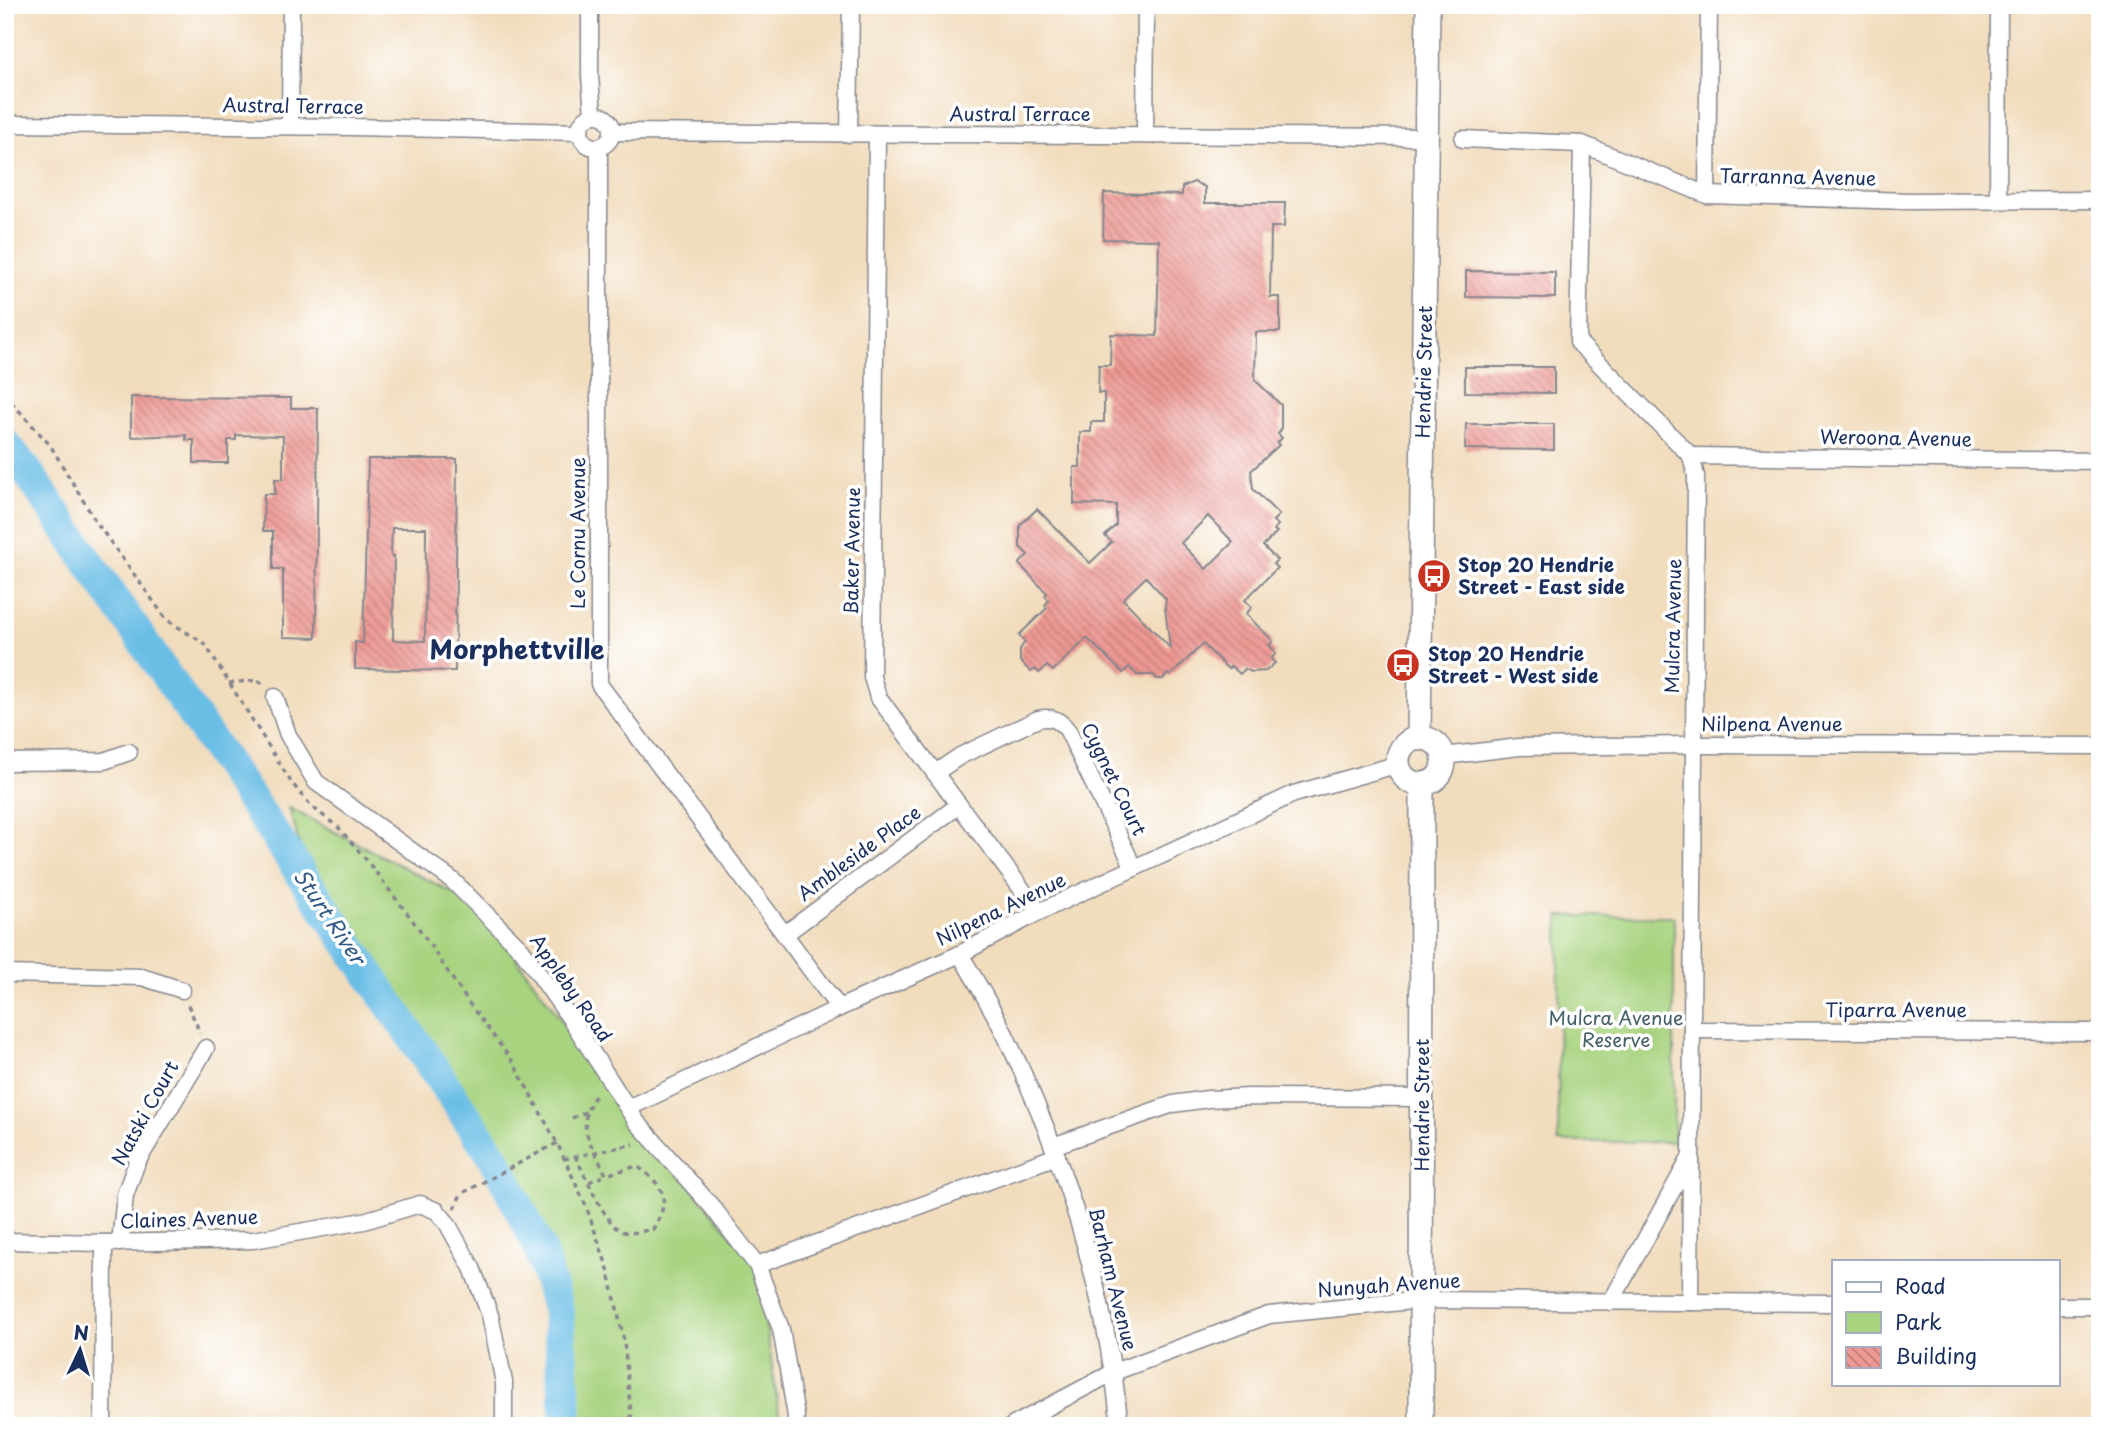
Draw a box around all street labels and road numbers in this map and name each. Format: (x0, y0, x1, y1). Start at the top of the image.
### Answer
street label: Austral Terrace (222, 90, 364, 120)
street label: Austral Terrace (949, 99, 1091, 127)
street label: Tarranna Avenue (1720, 161, 1877, 191)
street label: Hendrie Street (1408, 305, 1438, 439)
street label: Weroona Avenue (1820, 422, 1972, 452)
street label: Le Cornu Avenue (563, 457, 591, 609)
street label: Baker Avenue (836, 487, 866, 615)
street label: Mulcra Avenue (1657, 558, 1687, 694)
street label: Nilpena Avenue (1701, 709, 1843, 737)
street label: Cygnet Court (1075, 717, 1154, 840)
street label: Ambleside Place (791, 798, 926, 907)
street label: Nilpena Avenue (931, 865, 1070, 952)
street label: Appleby Road (524, 928, 620, 1047)
street label: Tiparra Avenue (1825, 995, 1967, 1023)
street label: Hendrie Street (1407, 1038, 1435, 1171)
street label: Natski Court (104, 1055, 185, 1170)
street label: Claines Avenue (119, 1202, 259, 1234)
street label: Barham Avenue (1083, 1204, 1145, 1353)
street label: Nunyah Avenue (1317, 1265, 1461, 1303)

